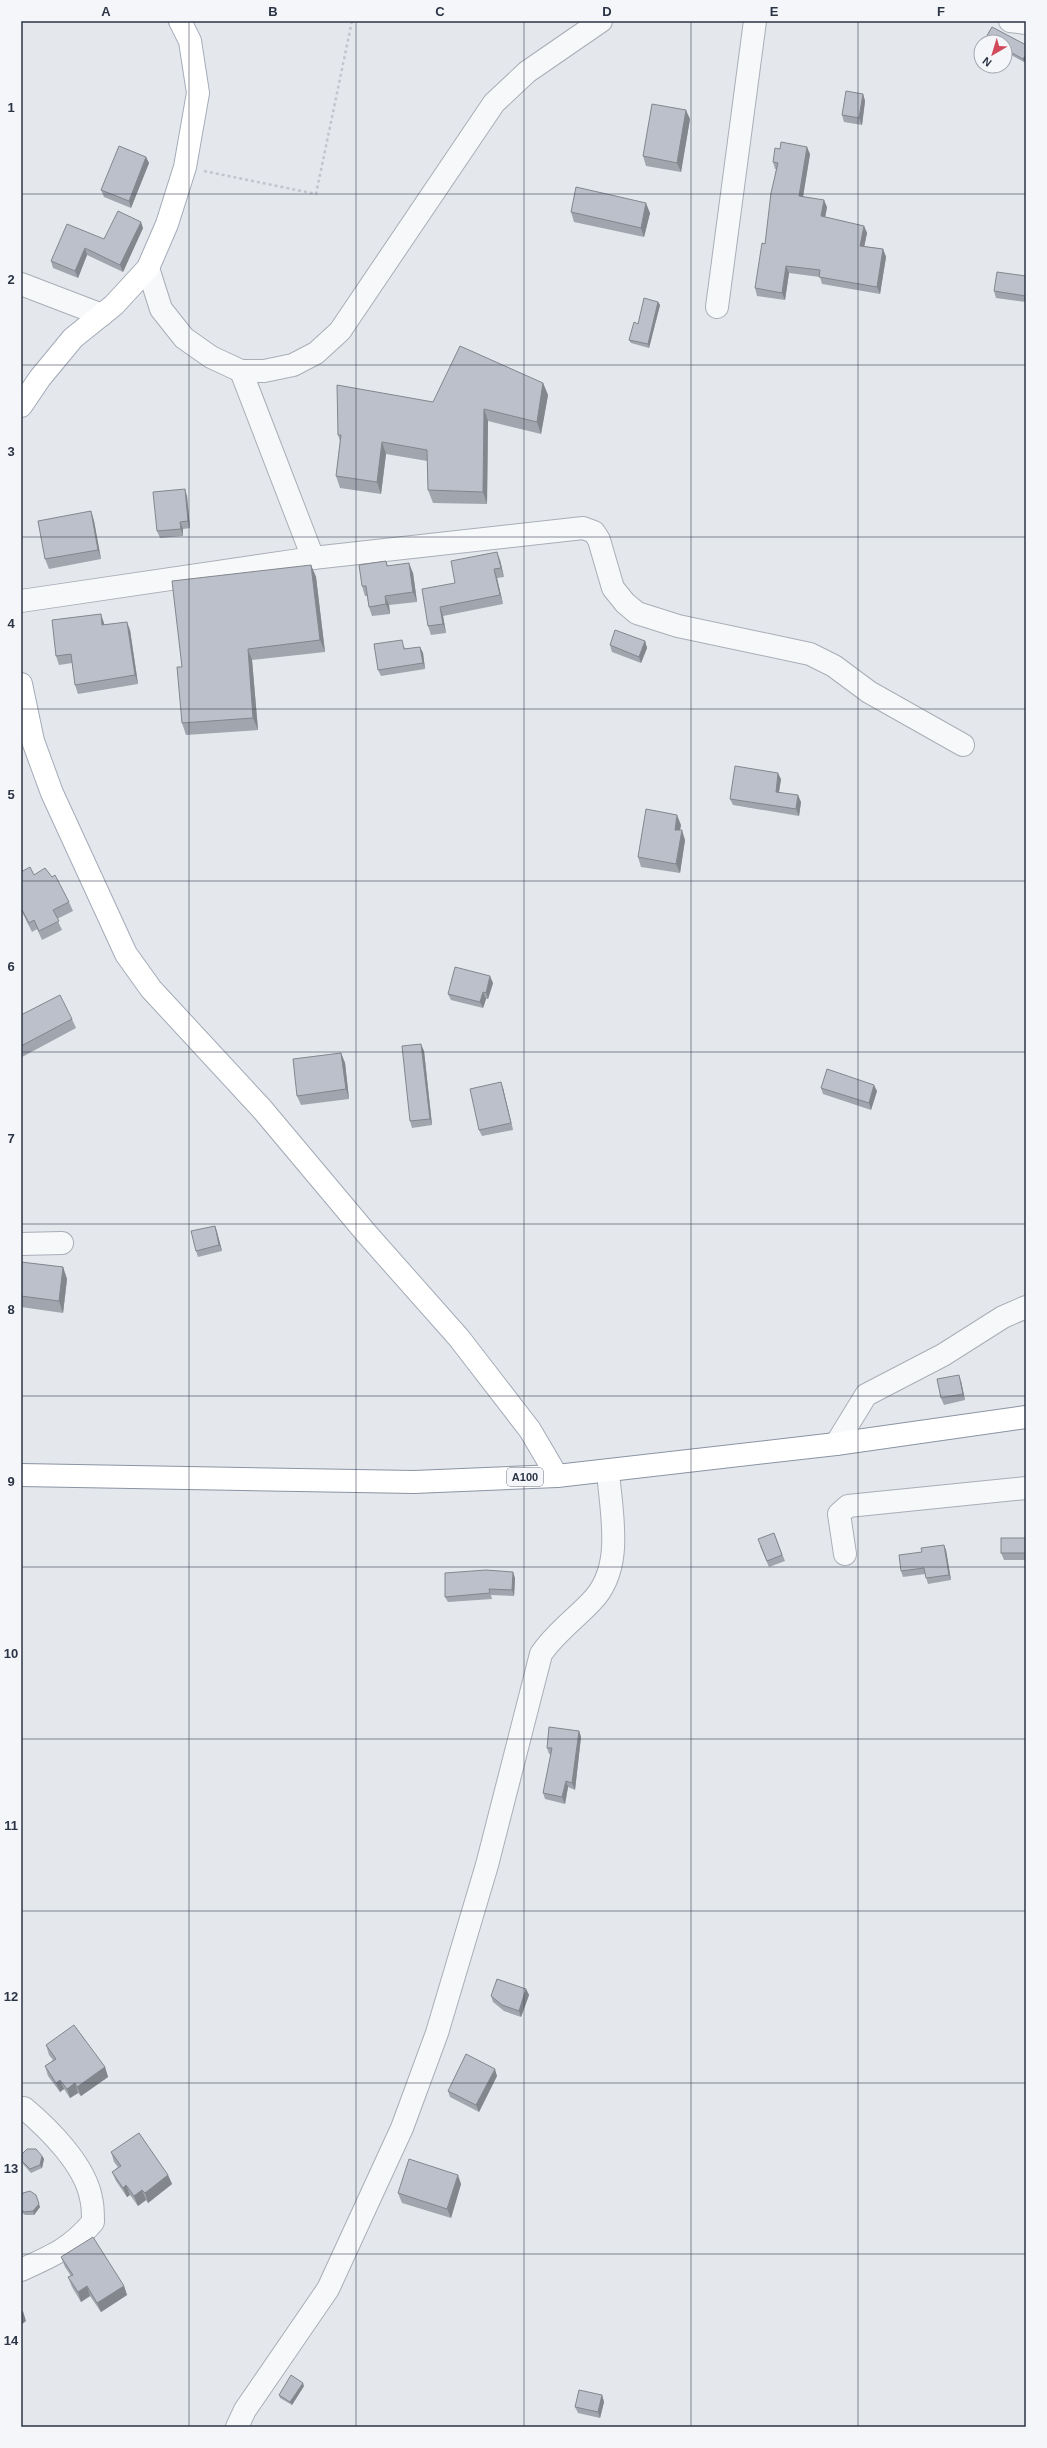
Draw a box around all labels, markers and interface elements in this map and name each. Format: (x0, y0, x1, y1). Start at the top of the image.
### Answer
text: A (101, 4, 111, 19)
text: B (268, 4, 278, 19)
text: C (435, 4, 445, 19)
text: D (602, 4, 612, 19)
text: E (770, 4, 779, 19)
text: F (937, 4, 945, 19)
north arrow (973, 34, 1013, 74)
text: N (980, 55, 994, 69)
text: 1 (7, 100, 15, 115)
text: 2 (7, 272, 15, 287)
text: 3 (7, 444, 15, 459)
text: 4 (7, 616, 15, 631)
text: 5 (7, 787, 15, 802)
text: 6 (7, 959, 15, 974)
text: 7 (7, 1131, 15, 1146)
text: 8 (7, 1302, 15, 1317)
road number: A100 (507, 1468, 543, 1486)
text: 9 (7, 1474, 15, 1489)
text: 10 (4, 1646, 18, 1661)
text: 11 (4, 1818, 18, 1833)
text: 12 (4, 1989, 18, 2004)
text: 13 (4, 2161, 18, 2176)
text: 14 (4, 2333, 19, 2348)

